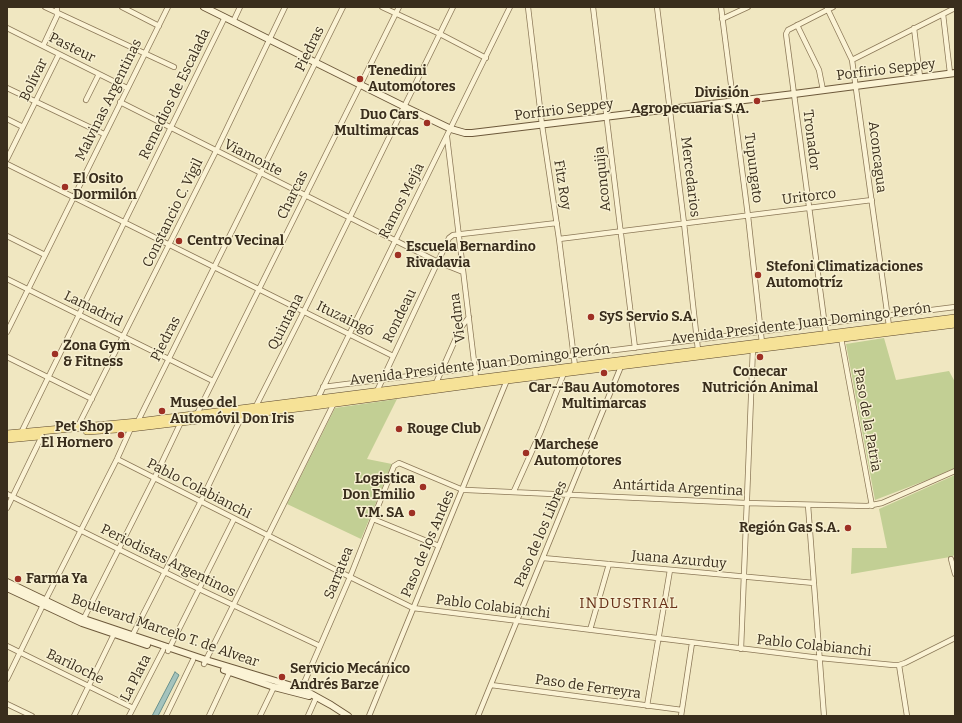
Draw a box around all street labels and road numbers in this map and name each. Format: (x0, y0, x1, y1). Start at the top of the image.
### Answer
street label: Piedras (292, 24, 328, 74)
street label: Remedios de Escalada (136, 26, 214, 162)
street label: Pasteur (46, 30, 98, 66)
street label: Malvinas Argentinas (72, 36, 146, 164)
street label: Bolívar (16, 56, 52, 104)
street label: Porfirio Seppey (836, 56, 936, 84)
street label: Porfirio Seppey (514, 96, 614, 124)
street label: Tronador (799, 109, 823, 171)
street label: Aconcagua (864, 120, 890, 194)
street label: Tupungato (740, 132, 766, 204)
street label: Viamonte (221, 136, 285, 180)
street label: Mercedarios (677, 136, 703, 218)
street label: Aconquija (591, 145, 615, 213)
street label: Constancio C. Vigil (139, 156, 207, 270)
street label: Fitz Roy (550, 159, 574, 211)
street label: Ramos Mejía (376, 160, 428, 242)
street label: Charcas (274, 168, 312, 222)
street label: Uritorco (781, 185, 837, 209)
street label: Rondeau (380, 286, 420, 346)
street label: Lamadrid (61, 288, 125, 330)
street label: Quintana (265, 291, 307, 353)
street label: Viedma (447, 292, 469, 344)
street label: Ituzaingó (314, 298, 376, 340)
street label: Avenida Presidente Juan Domingo Perón (670, 300, 932, 348)
street label: Piedras (148, 314, 184, 364)
street label: Avenida Presidente Juan Domingo Perón (349, 341, 611, 389)
street label: Paso de la Patria (850, 367, 884, 473)
street label: Pablo Colabianchi (144, 455, 254, 523)
street label: Antártida Argentina (612, 476, 744, 500)
street label: Paso de los Libres (511, 478, 571, 590)
street label: Paso de los Andes (398, 488, 458, 600)
street label: Periodistas Argentinos (98, 521, 238, 601)
street label: Sarratea (321, 544, 357, 602)
street label: Juana Azurduy (631, 547, 727, 573)
street label: Boulevard Marcelo T. de Alvear (69, 591, 261, 671)
street label: Pablo Colabianchi (435, 592, 551, 622)
street label: Pablo Colabianchi (756, 632, 872, 660)
street label: Bariloche (43, 646, 107, 688)
street label: La Plata (117, 652, 155, 704)
street label: Paso de Ferreyra (534, 671, 642, 703)

